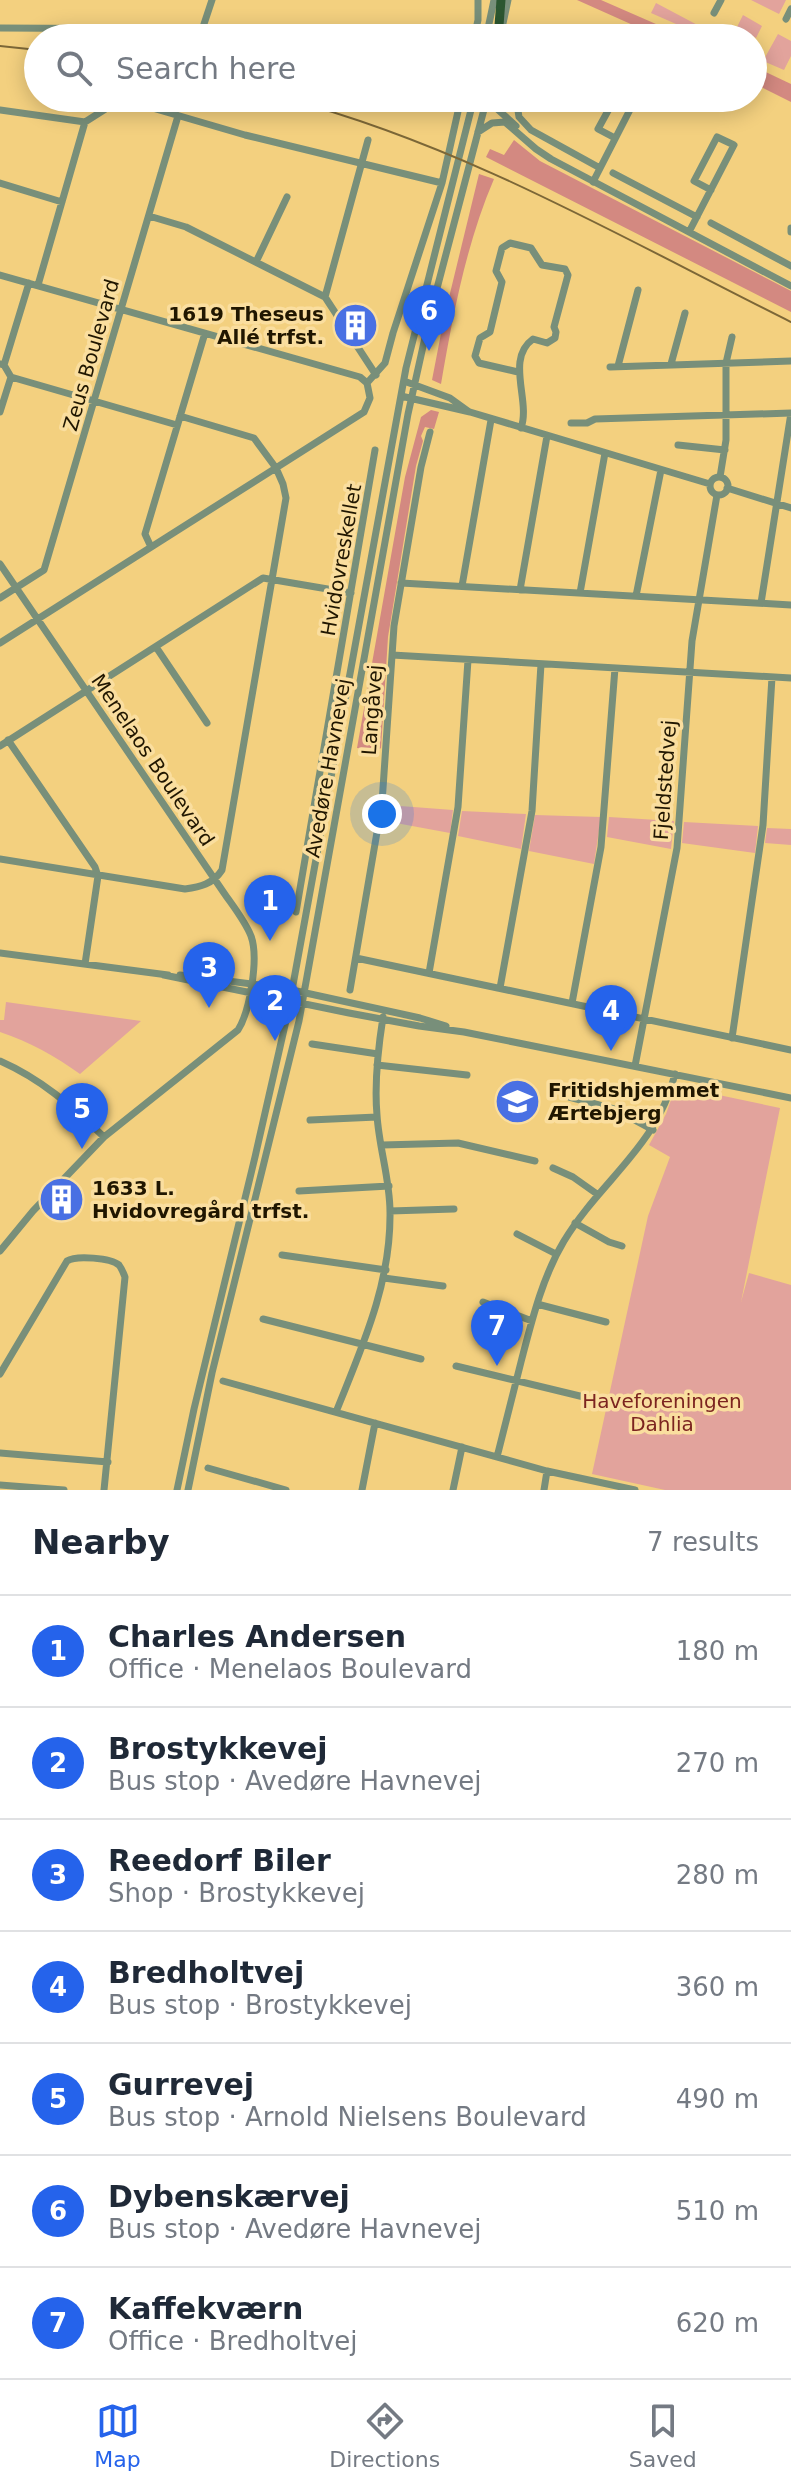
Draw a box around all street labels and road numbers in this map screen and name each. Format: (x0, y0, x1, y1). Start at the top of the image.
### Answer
street label: Zeus Boulevard (58, 276, 124, 434)
street label: Hvidovreskellet (316, 482, 366, 638)
street label: Langåvej (357, 664, 387, 756)
street label: Menelaos Boulevard (86, 669, 220, 851)
street label: Avedøre Havnevej (300, 676, 356, 860)
street label: Fjeldstedvej (649, 719, 681, 841)

